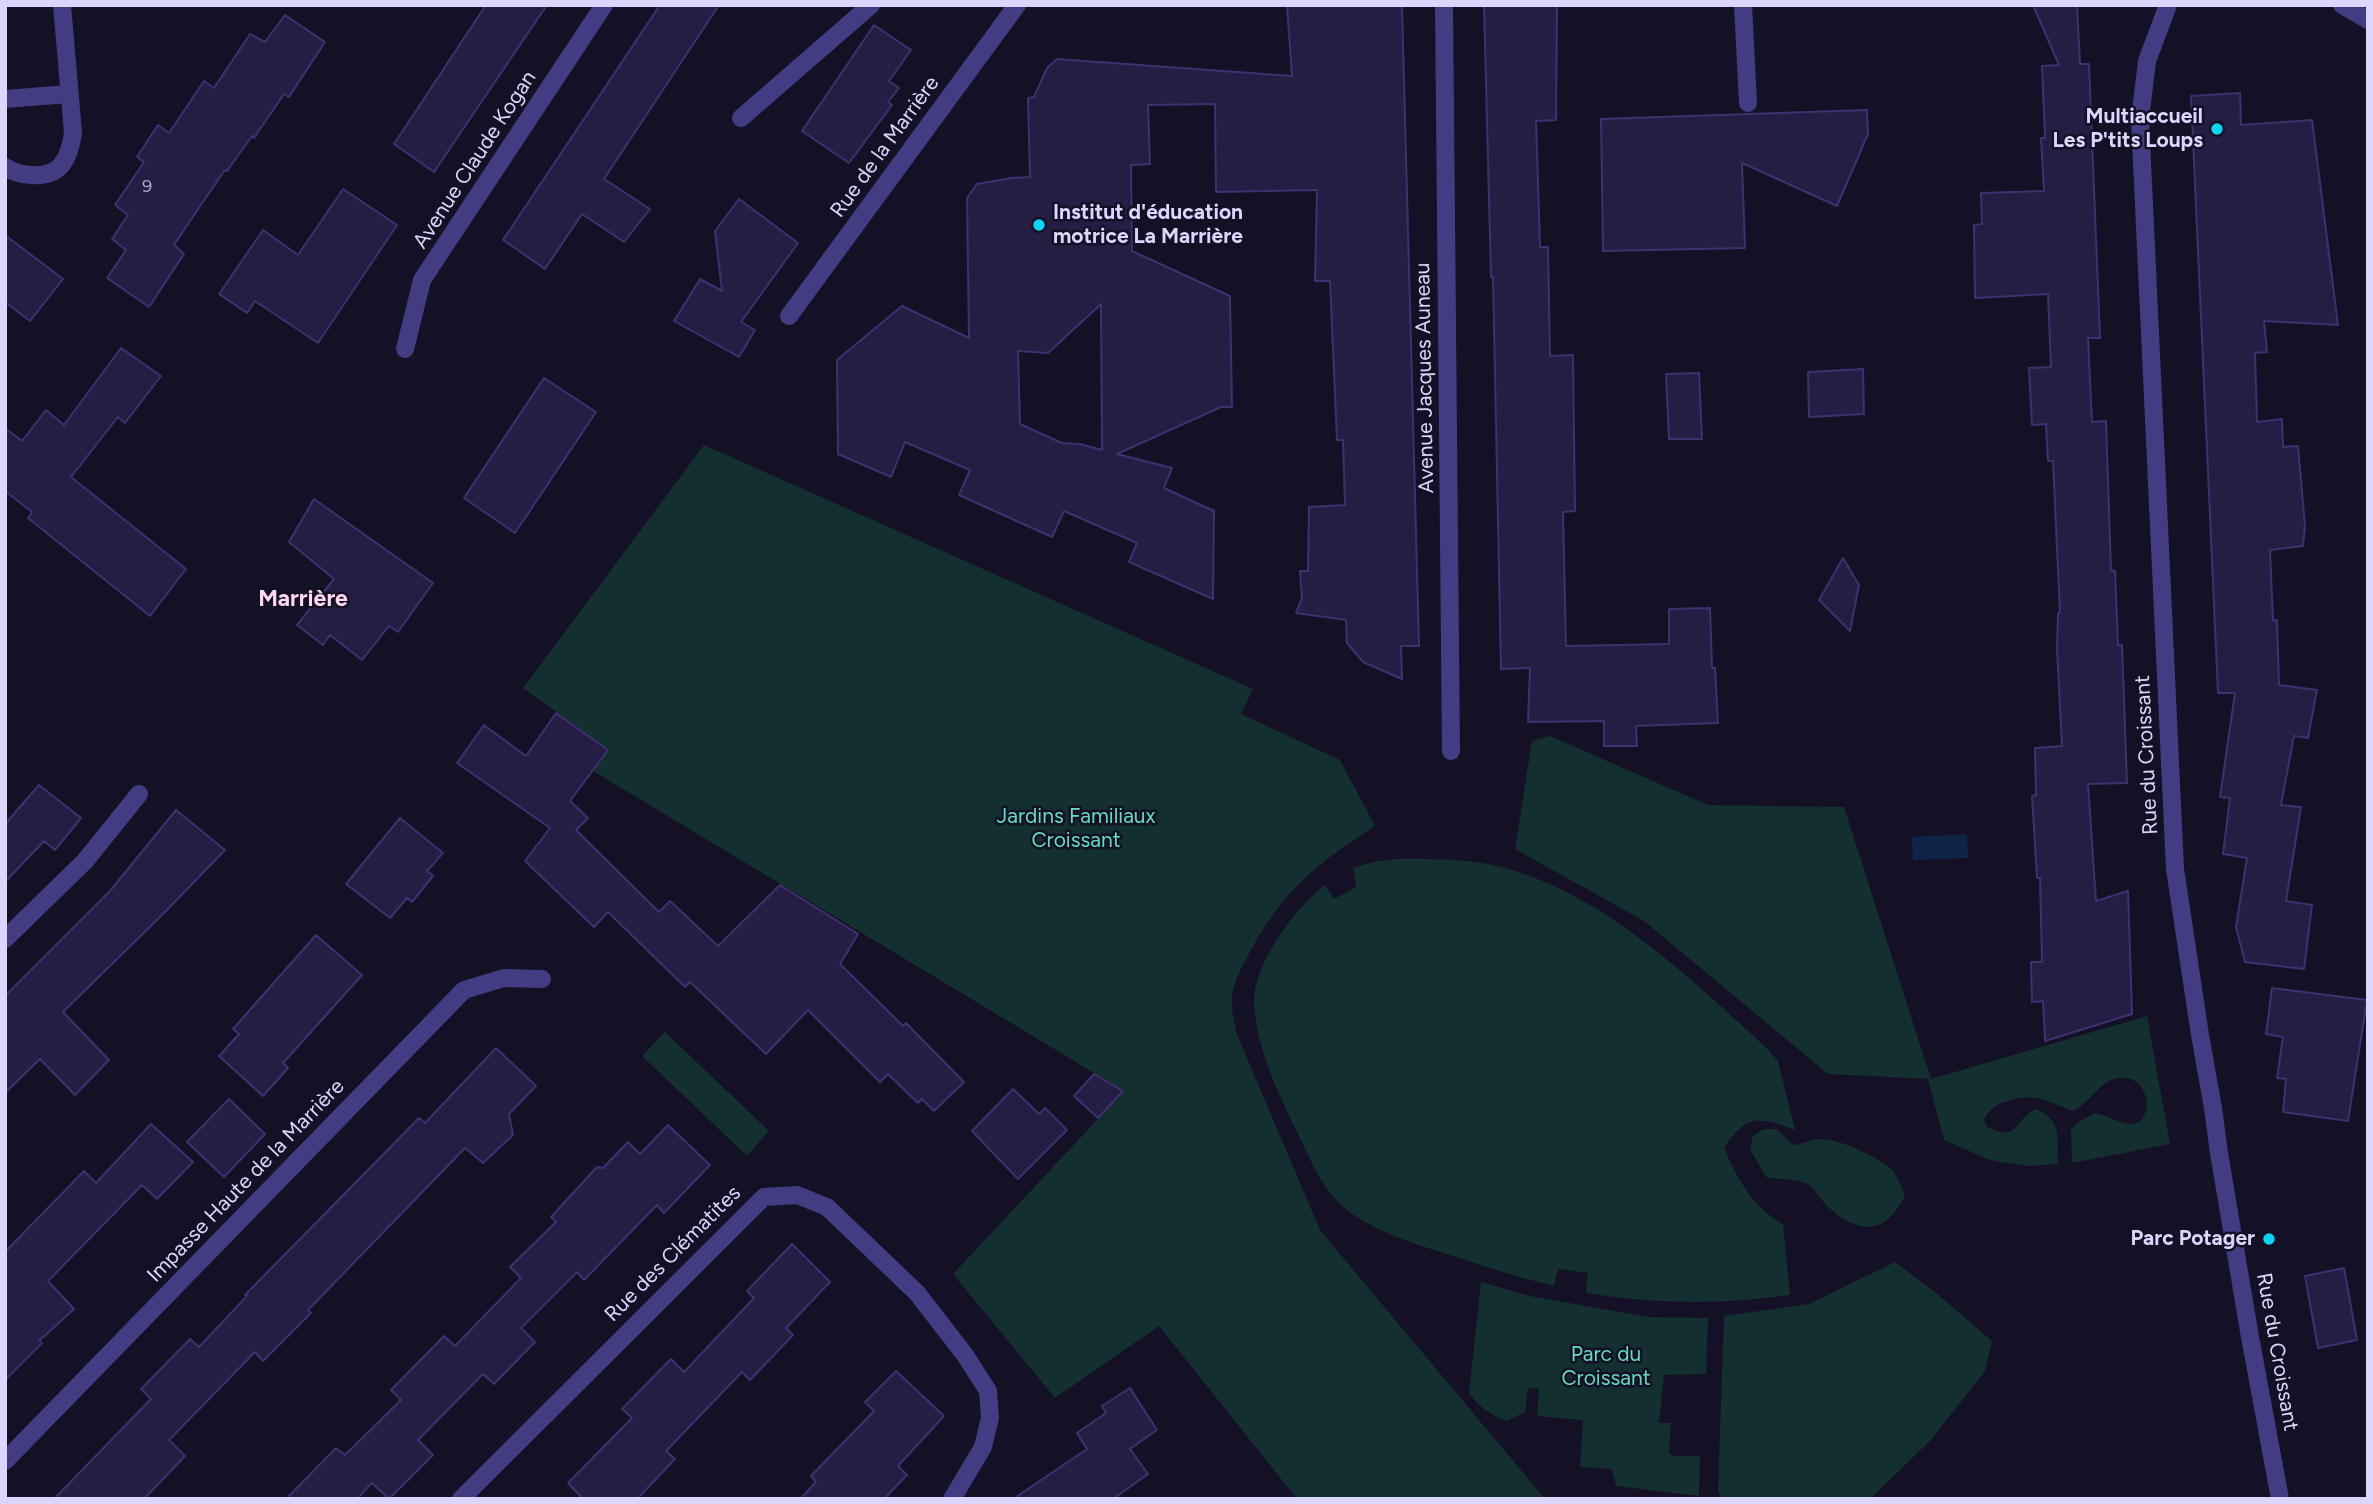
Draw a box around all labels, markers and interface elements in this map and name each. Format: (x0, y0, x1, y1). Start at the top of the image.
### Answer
street label: Avenue Claude Kogan (408, 66, 542, 254)
street label: Rue de la Marrière (825, 71, 945, 223)
place label: Multiaccueil Les P'tits Loups (2053, 104, 2203, 154)
marker: Multiaccueil Les P'tits Loups (2209, 121, 2225, 137)
house number: 9 (142, 176, 152, 198)
place label: Institut d'éducation motrice La Marrière (1053, 200, 1243, 250)
marker: Institut d'éducation motrice La Marrière (1031, 217, 1047, 233)
street label: Avenue Jacques Auneau (1410, 262, 1440, 494)
district label: Marrière (258, 585, 348, 613)
street label: Rue du Croissant (2130, 674, 2164, 836)
park label: Jardins Familiaux Croissant (996, 804, 1156, 854)
street label: Impasse Haute de la Marrière (142, 1074, 350, 1288)
street label: Rue des Clématites (600, 1181, 746, 1327)
place label: Parc Potager (2131, 1226, 2255, 1252)
marker: Parc Potager (2261, 1231, 2277, 1247)
street label: Rue du Croissant (2251, 1271, 2303, 1433)
park label: Parc du Croissant (1561, 1342, 1651, 1392)

